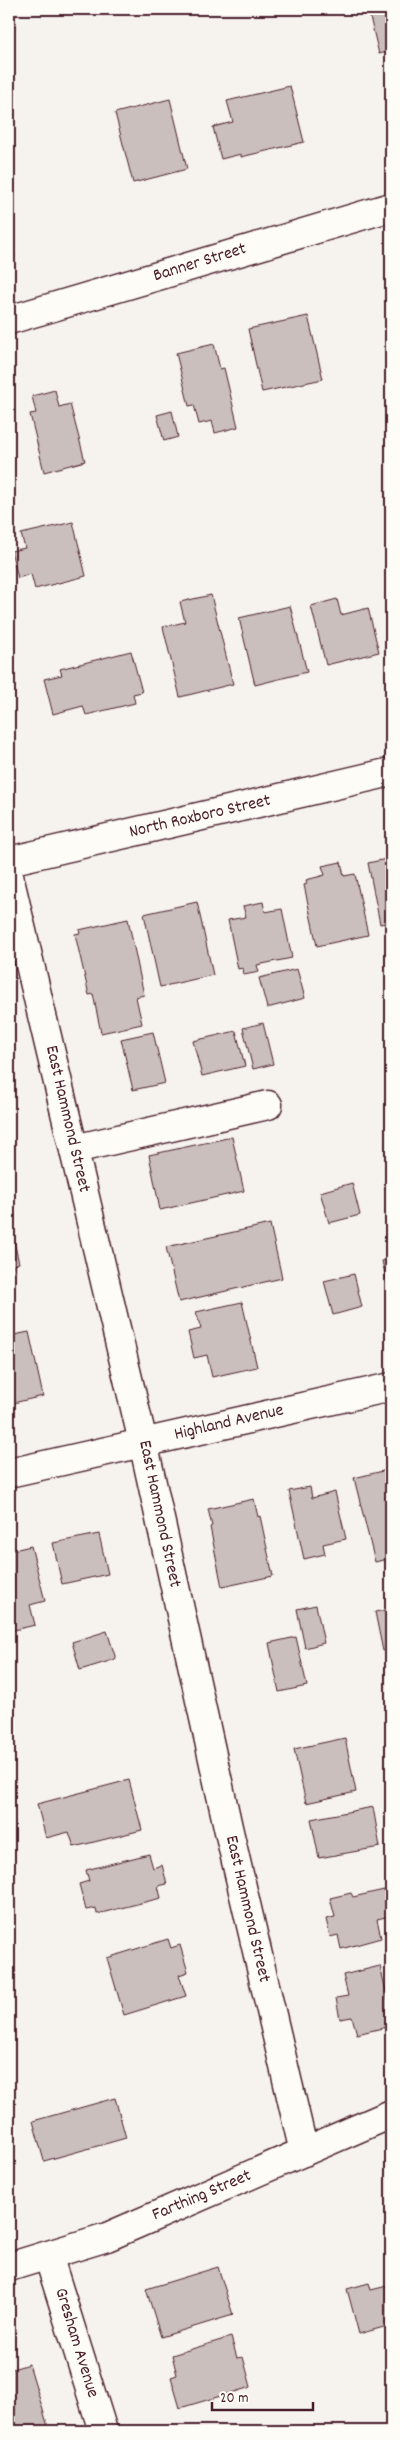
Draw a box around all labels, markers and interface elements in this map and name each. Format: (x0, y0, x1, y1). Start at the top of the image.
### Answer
street label: Banner Street (150, 237, 250, 289)
street label: North Roxboro Street (127, 789, 274, 845)
street label: East Hammond Street (38, 1043, 96, 1195)
street label: Highland Avenue (172, 1398, 286, 1448)
street label: East Hammond Street (131, 1438, 187, 1590)
street label: East Hammond Street (218, 1833, 276, 1985)
street label: Farthing Street (149, 2164, 256, 2228)
street label: Gresham Avenue (47, 2285, 105, 2401)
scale bar (212, 2380, 314, 2412)
text: 20 m (220, 2388, 248, 2410)

